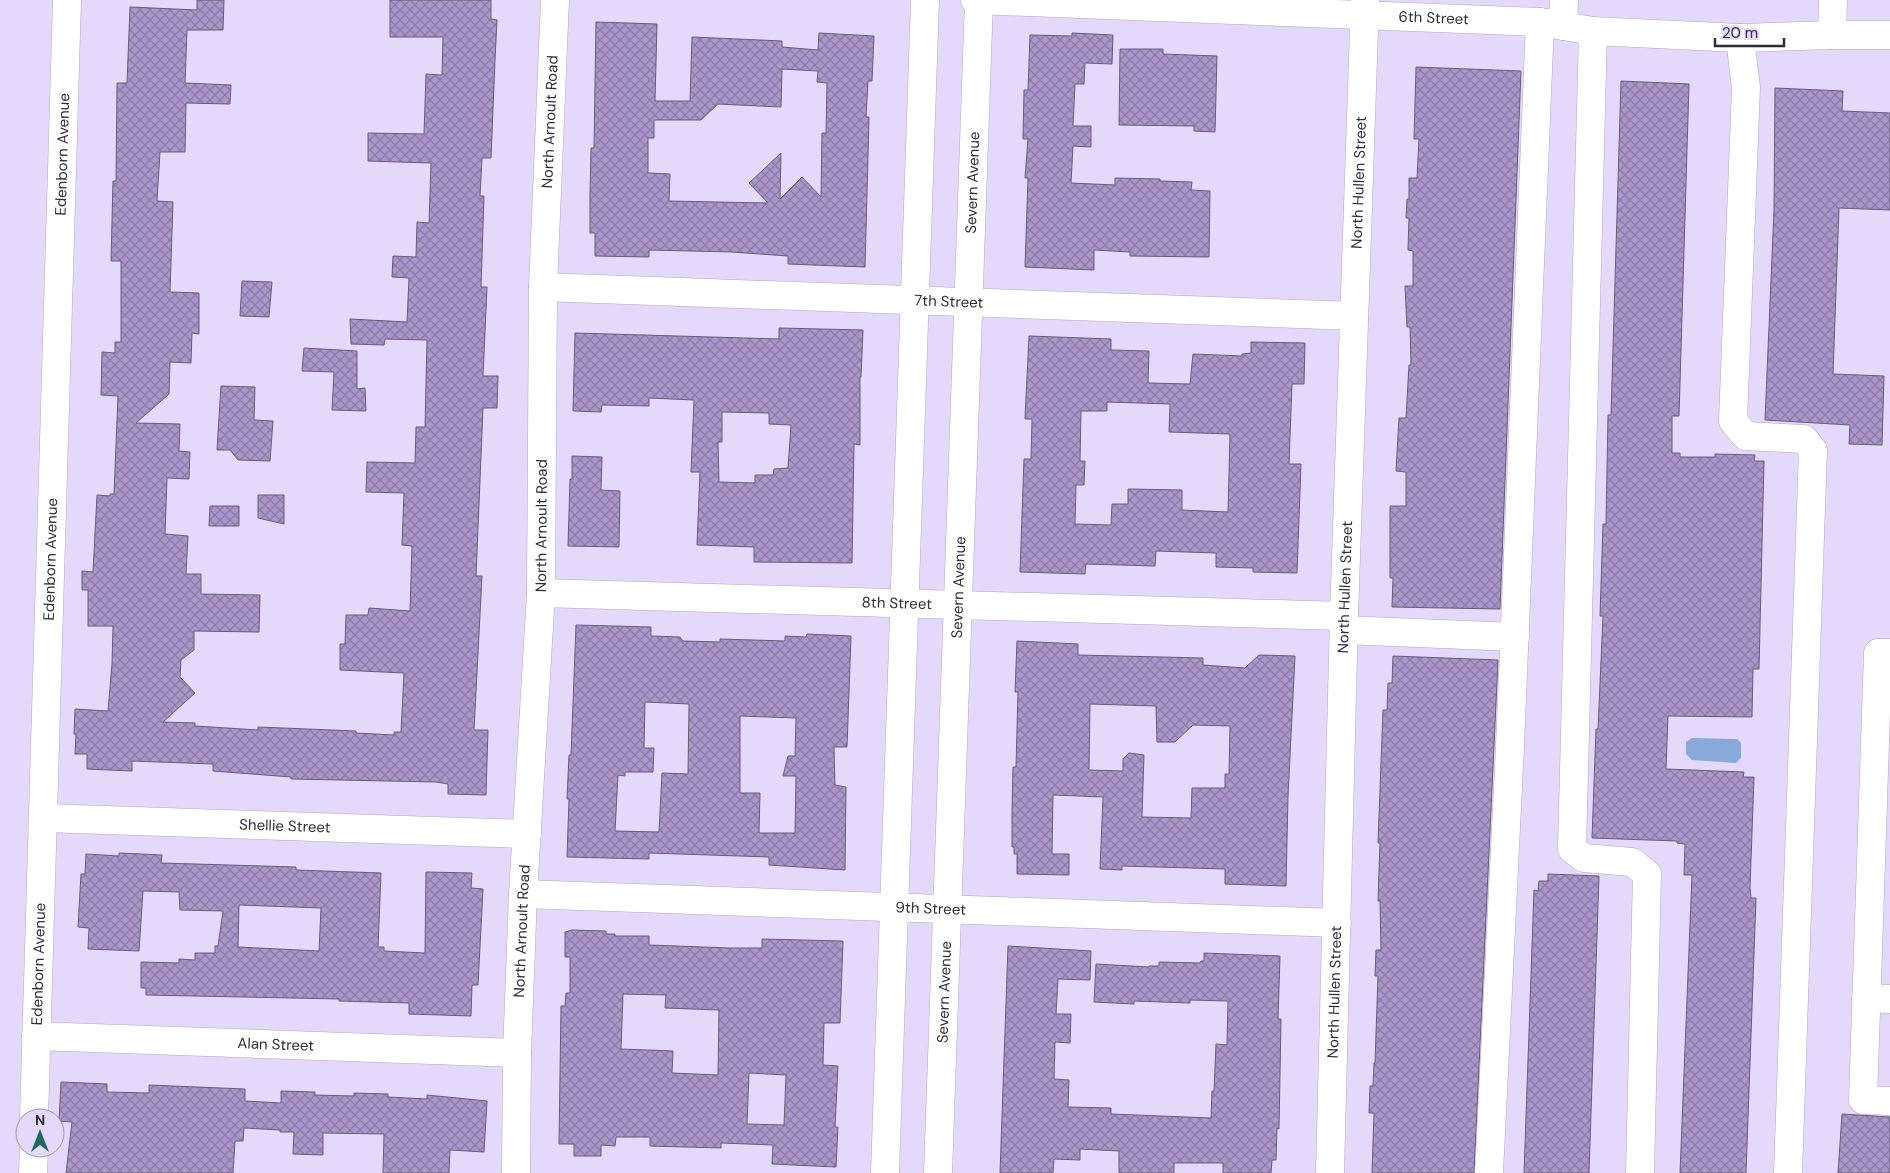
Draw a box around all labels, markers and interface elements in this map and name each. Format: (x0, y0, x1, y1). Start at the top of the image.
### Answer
street label: 6th Street (1398, 6, 1469, 29)
scale bar (1715, 15, 1784, 47)
text: 20 m (1722, 23, 1758, 43)
street label: North Arnoult Road (537, 55, 563, 189)
street label: Edenborn Avenue (51, 93, 74, 216)
street label: North Hullen Street (1347, 116, 1371, 249)
street label: Severn Avenue (961, 131, 984, 234)
street label: 7th Street (914, 290, 984, 313)
street label: North Arnoult Road (531, 459, 552, 592)
street label: Edenborn Avenue (39, 498, 62, 621)
street label: North Hullen Street (1333, 520, 1357, 654)
street label: Severn Avenue (947, 536, 970, 639)
street label: 8th Street (861, 592, 932, 614)
street label: Shellie Street (239, 814, 331, 837)
street label: North Arnoult Road (509, 864, 535, 998)
street label: 9th Street (895, 897, 966, 920)
street label: Edenborn Avenue (27, 903, 50, 1026)
street label: North Hullen Street (1323, 925, 1346, 1059)
street label: Severn Avenue (933, 941, 956, 1044)
street label: Alan Street (237, 1033, 315, 1056)
north arrow (15, 1108, 65, 1158)
text: N (35, 1111, 45, 1129)

